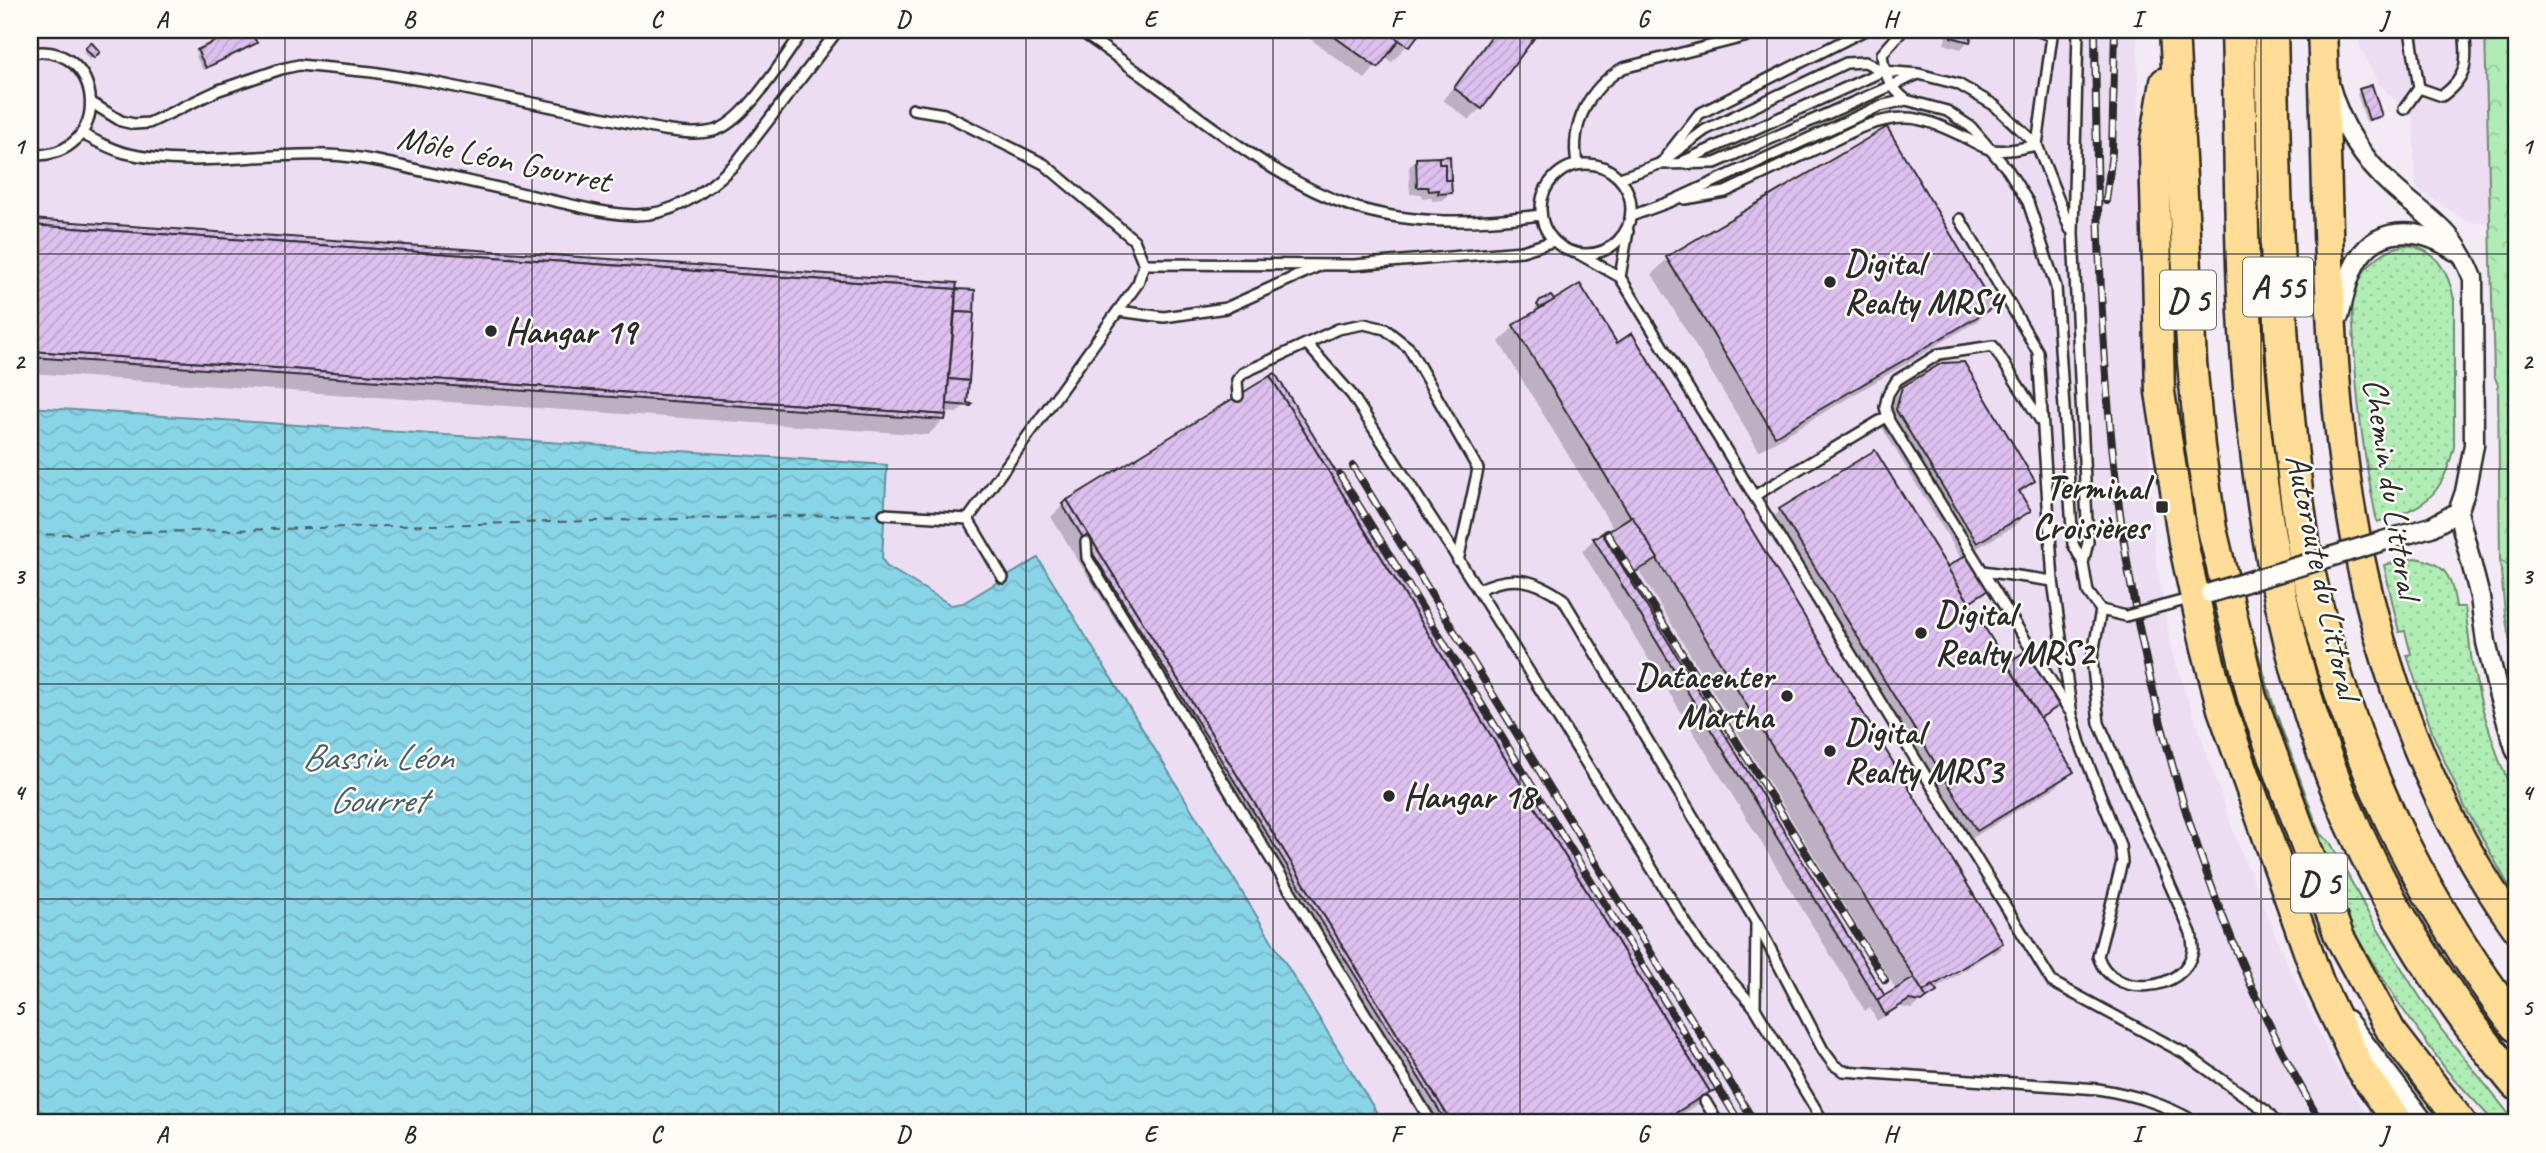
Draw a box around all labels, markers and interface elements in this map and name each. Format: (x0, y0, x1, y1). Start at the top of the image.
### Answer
text: A (156, 5, 170, 34)
text: B (403, 5, 417, 34)
text: C (651, 5, 665, 34)
text: D (896, 5, 912, 34)
text: E (1144, 5, 1160, 34)
text: F (1391, 5, 1407, 34)
text: G (1637, 5, 1652, 34)
text: H (1883, 5, 1901, 34)
text: I (2132, 5, 2147, 34)
text: J (2378, 5, 2391, 34)
street label: Môle Léon Gourret (393, 114, 618, 204)
text: 1 (14, 132, 27, 161)
text: 1 (2522, 132, 2535, 161)
place label: Digital Realty MRS4 (1844, 240, 2007, 325)
road number: A 55 (2243, 258, 2313, 316)
road number: D 5 (2160, 270, 2216, 330)
marker: Digital Realty MRS4 (1822, 274, 1838, 290)
place label: Hangar 19 (505, 309, 640, 354)
marker: Hangar 19 (483, 323, 499, 339)
text: 2 (14, 347, 27, 376)
text: 2 (2522, 347, 2535, 376)
street label: Chemin du Littoral (2352, 375, 2433, 607)
street label: Autoroute du Littoral (2275, 450, 2372, 708)
place label: Terminal Croisières (2032, 465, 2155, 550)
marker: Terminal Croisières (2154, 499, 2170, 515)
text: 3 (14, 562, 27, 591)
text: 3 (2522, 562, 2535, 591)
place label: Digital Realty MRS2 (1935, 591, 2097, 676)
marker: Digital Realty MRS2 (1913, 625, 1929, 641)
place label: Datacenter Martha (1635, 654, 1776, 739)
marker: Datacenter Martha (1779, 688, 1795, 704)
place label: Digital Realty MRS3 (1844, 709, 2006, 794)
water label: Bassin Léon Gourret (302, 733, 455, 823)
marker: Digital Realty MRS3 (1822, 743, 1838, 759)
place label: Hangar 18 (1403, 774, 1539, 819)
text: 4 (14, 778, 27, 807)
text: 4 (2522, 778, 2535, 807)
marker: Hangar 18 (1381, 788, 1397, 804)
road number: D 5 (2291, 854, 2347, 912)
text: 5 (14, 993, 26, 1022)
text: 5 (2522, 993, 2534, 1022)
text: A (156, 1120, 170, 1149)
text: B (403, 1120, 417, 1149)
text: C (651, 1120, 665, 1149)
text: D (896, 1120, 912, 1149)
text: E (1144, 1120, 1160, 1149)
text: F (1391, 1120, 1407, 1149)
text: G (1637, 1120, 1652, 1149)
text: H (1883, 1120, 1901, 1149)
text: I (2132, 1120, 2147, 1149)
text: J (2378, 1120, 2391, 1149)

